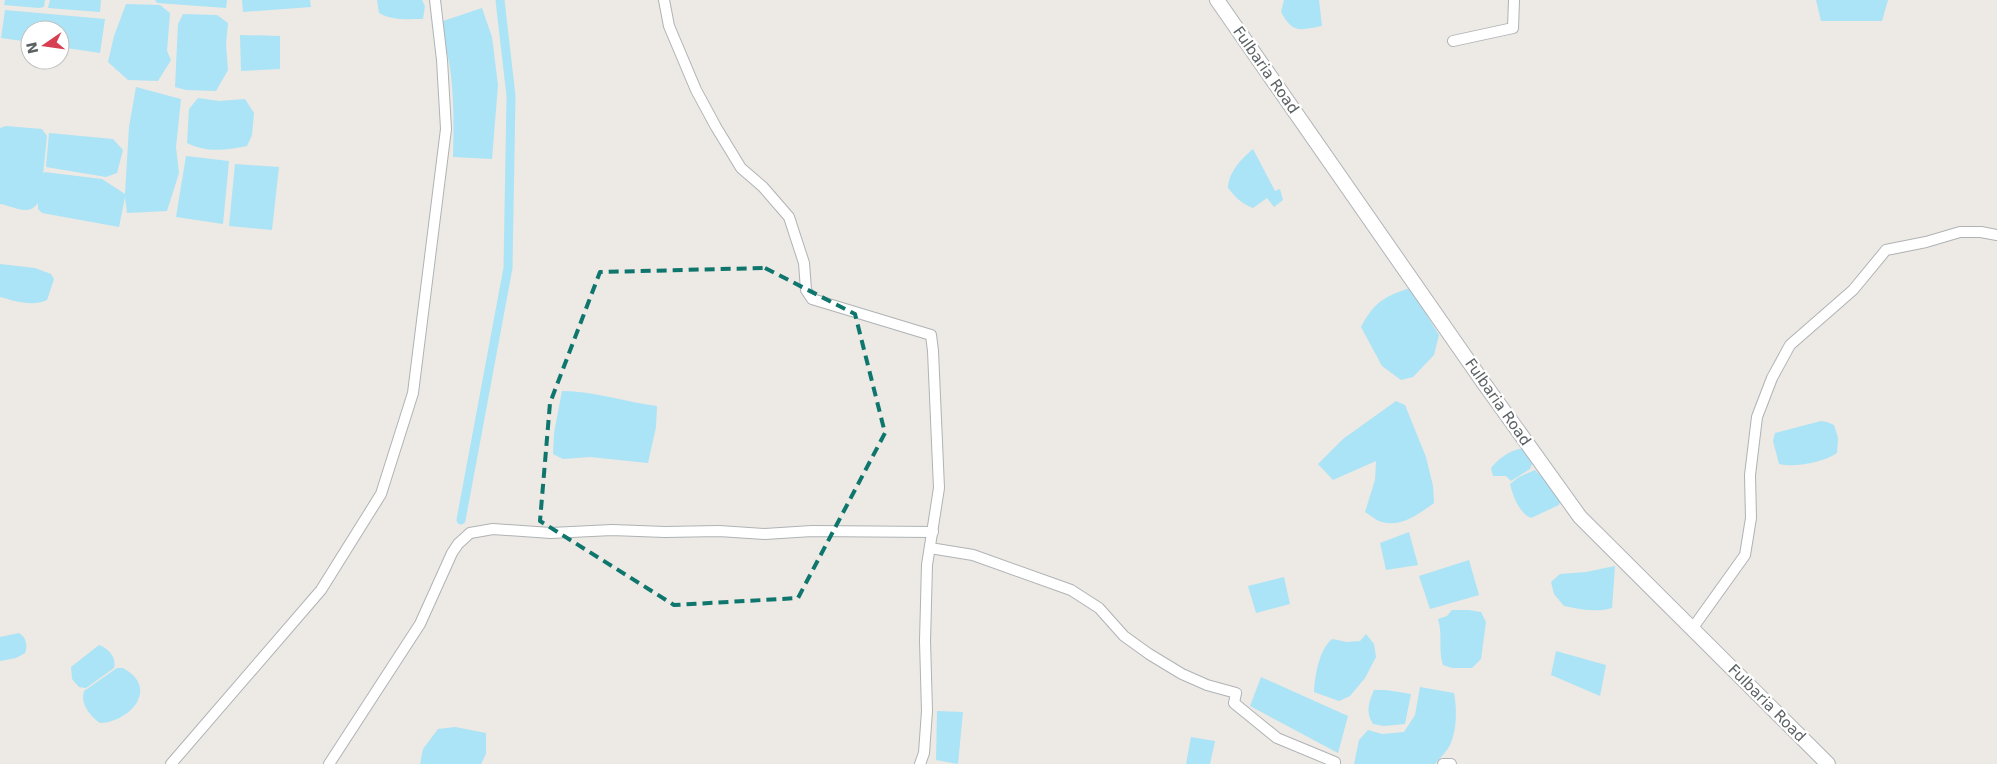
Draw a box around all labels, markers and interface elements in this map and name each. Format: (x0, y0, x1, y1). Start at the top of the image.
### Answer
north arrow (20, 20, 70, 70)
street label: Fulbaria Road (1229, 23, 1303, 117)
text: N (23, 40, 41, 55)
street label: Fulbaria Road (1461, 355, 1535, 449)
street label: Fulbaria Road (1725, 661, 1809, 745)

